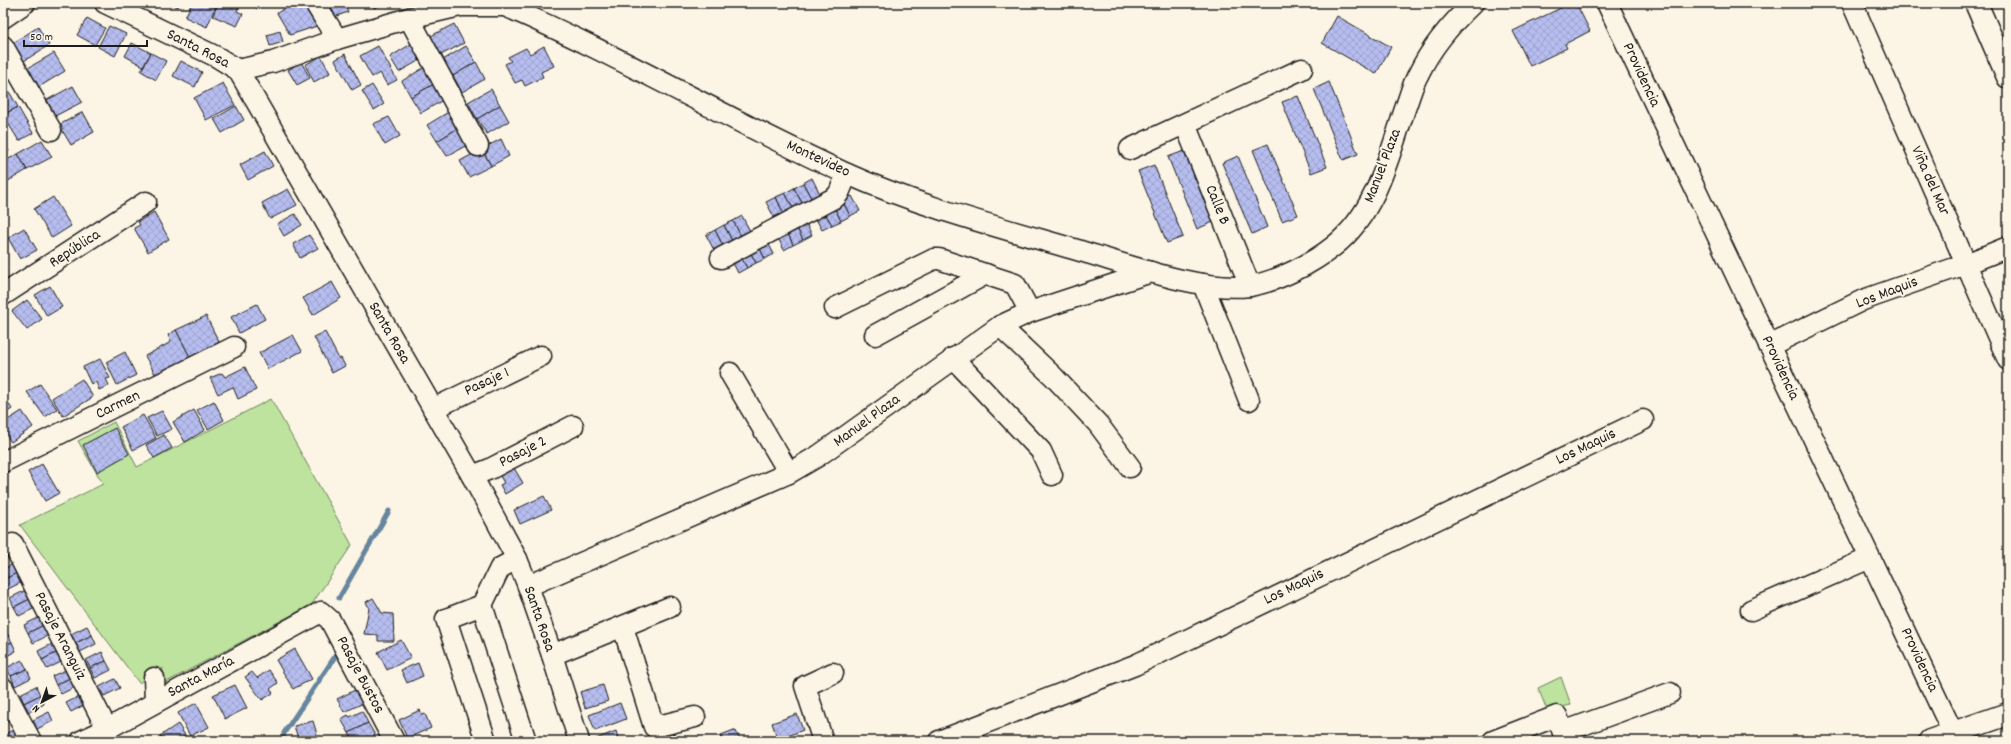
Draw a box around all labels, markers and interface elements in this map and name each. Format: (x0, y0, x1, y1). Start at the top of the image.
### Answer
scale bar (24, 22, 147, 48)
street label: Santa Rosa (162, 23, 234, 75)
text: 50 m (30, 29, 53, 46)
street label: Providencia (1616, 39, 1666, 111)
street label: Manuel Plaza (1358, 125, 1408, 206)
street label: Montevideo (782, 134, 854, 184)
street label: Viña del Mar (1904, 143, 1956, 220)
street label: Calle B (1199, 182, 1235, 228)
street label: República (45, 224, 105, 274)
street label: Los Maquis (1853, 271, 1922, 315)
street label: Santa Rosa (362, 298, 416, 369)
street label: Providencia (1755, 332, 1805, 404)
street label: Pasaje 1 (461, 362, 513, 402)
street label: Carmen (92, 384, 144, 426)
street label: Manuel Plaza (829, 389, 906, 453)
street label: Los Maquis (1552, 422, 1620, 472)
street label: Pasaje 2 (495, 430, 551, 474)
street label: Los Maquis (1260, 562, 1328, 612)
street label: Santa Rosa (517, 583, 561, 655)
street label: Pasaje Aranguiz (28, 588, 92, 684)
street label: Providencia (1894, 624, 1944, 696)
street label: Pasaje Bustos (330, 632, 390, 718)
street label: Santa María (164, 650, 239, 704)
north arrow (22, 682, 62, 722)
text: N (29, 700, 44, 716)

